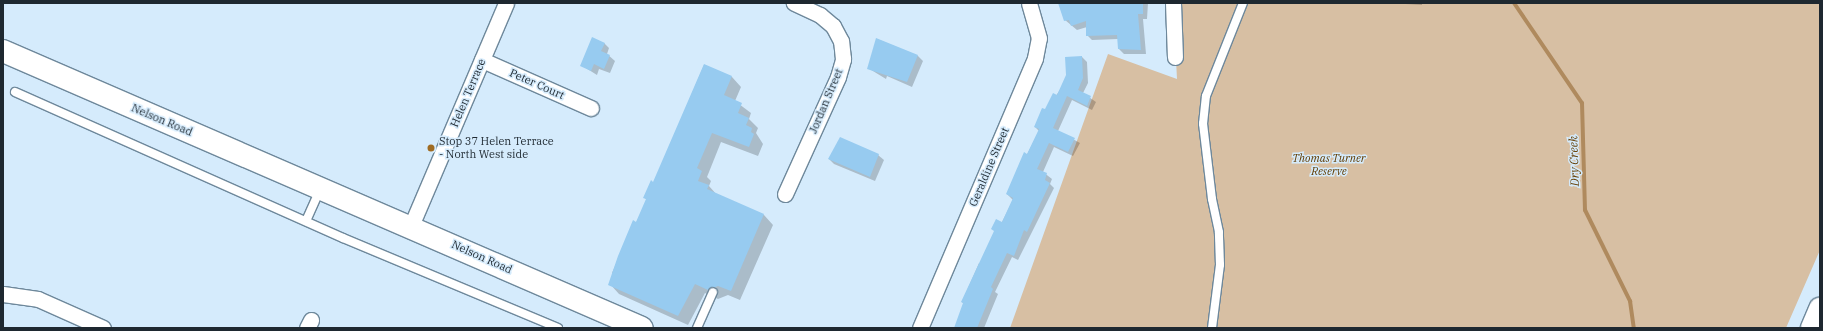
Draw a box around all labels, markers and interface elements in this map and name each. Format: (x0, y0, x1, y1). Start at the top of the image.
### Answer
street label: Helen Terrace (448, 57, 488, 129)
street label: Peter Court (508, 66, 566, 102)
street label: Jordan Street (806, 67, 846, 135)
street label: Nelson Road (129, 101, 195, 139)
street label: Geraldine Street (966, 126, 1012, 208)
place label: Stop 37 Helen Terrace - North West side (439, 135, 554, 161)
water label: Dry Creek (1566, 135, 1582, 187)
marker: Stop 37 Helen Terrace - North West side (426, 143, 436, 153)
park label: Thomas Turner Reserve (1292, 152, 1366, 178)
street label: Nelson Road (450, 238, 514, 276)

